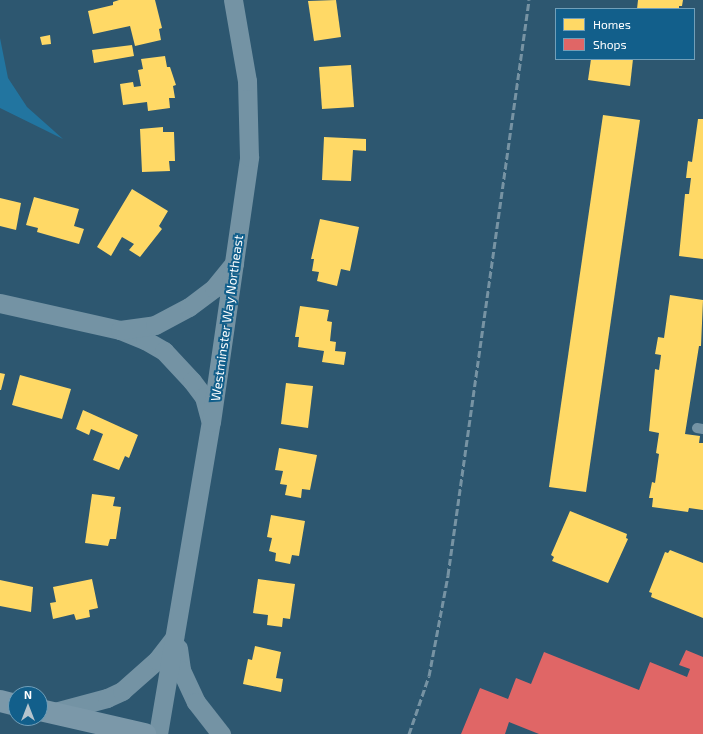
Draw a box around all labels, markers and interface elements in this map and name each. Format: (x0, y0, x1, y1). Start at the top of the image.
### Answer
legend (555, 8, 695, 60)
text: Homes (593, 17, 631, 31)
text: Shops (593, 37, 627, 51)
street label: Westminster Way Northeast (208, 234, 246, 402)
north arrow (8, 686, 48, 726)
text: N (24, 688, 32, 701)

